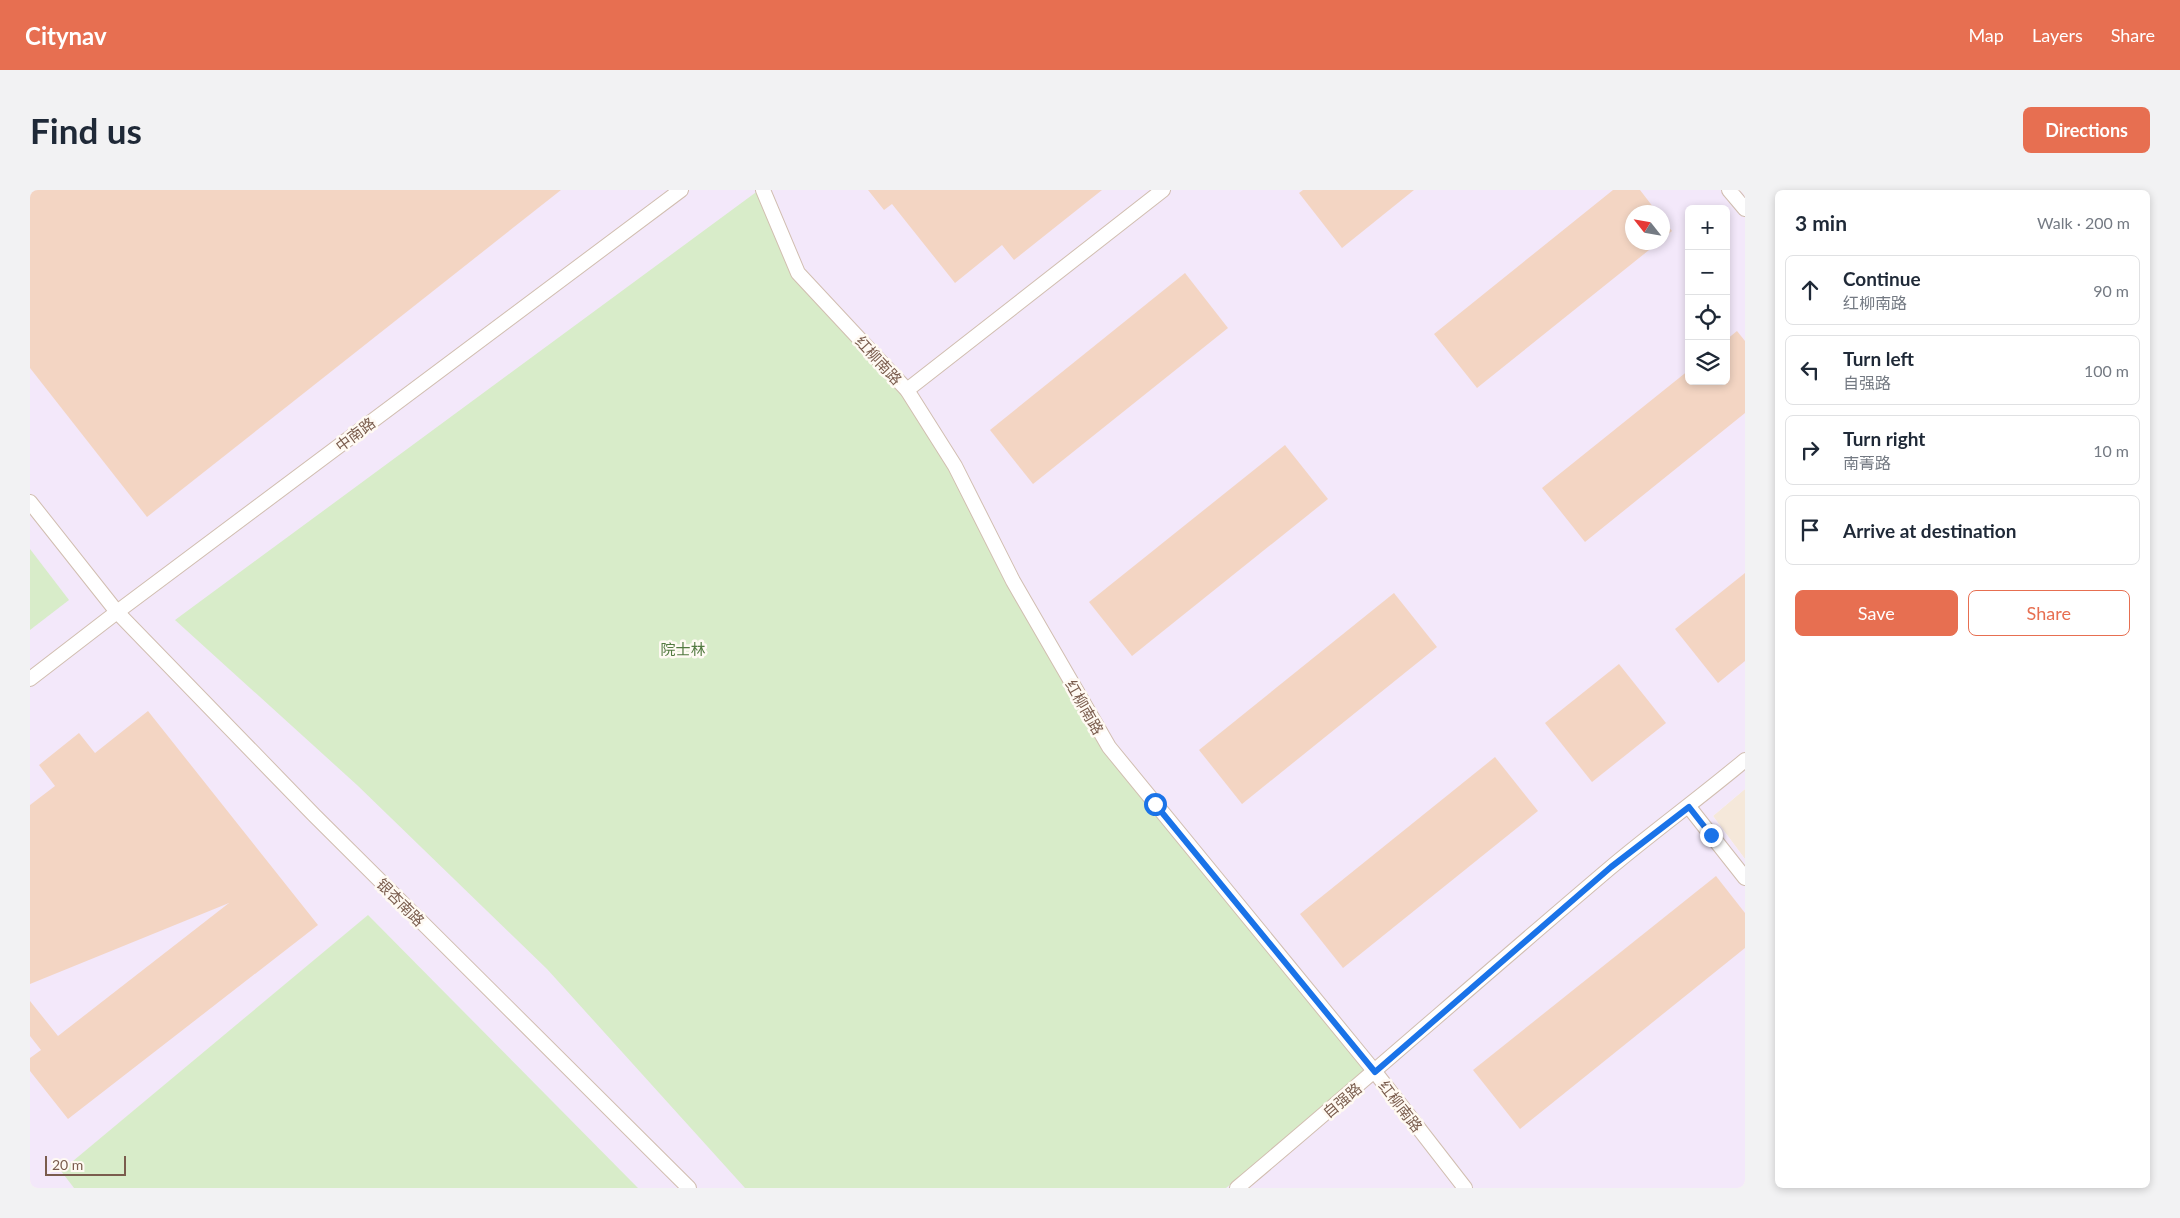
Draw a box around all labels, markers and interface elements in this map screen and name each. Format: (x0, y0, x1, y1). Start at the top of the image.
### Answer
text: Citynav (25, 21, 107, 50)
text: Map (1968, 24, 2004, 46)
text: Layers (2032, 24, 2083, 46)
text: Share (2111, 24, 2155, 46)
button: Directions (2023, 107, 2150, 153)
text: Find us (30, 109, 142, 151)
north arrow (1625, 205, 1670, 250)
map controls (1685, 205, 1730, 385)
button: + (1685, 205, 1730, 250)
text: 3 min (1795, 210, 1847, 235)
text: Walk · 200 m (2037, 213, 2130, 232)
button: − (1685, 250, 1730, 295)
text: Continue (1843, 267, 1921, 290)
icon: ahead (1796, 276, 1824, 304)
text: 90 m (2093, 281, 2129, 300)
text: 红柳南路 (1843, 293, 1907, 312)
button: locate (1685, 295, 1730, 340)
street label: 红柳南路 (852, 332, 906, 388)
button: layers (1685, 340, 1730, 385)
text: Turn left (1843, 347, 1914, 370)
icon: left (1796, 356, 1824, 384)
text: 100 m (2084, 361, 2129, 380)
text: 自强路 (1843, 373, 1891, 392)
street label: 中南路 (332, 413, 378, 455)
text: Turn right (1843, 427, 1925, 450)
icon: right (1796, 436, 1824, 464)
text: 10 m (2093, 441, 2129, 460)
text: 南菁路 (1843, 453, 1891, 472)
icon: arrive (1796, 516, 1824, 544)
text: Arrive at destination (1843, 519, 2016, 542)
button: Save (1795, 590, 1958, 636)
button: Share (1968, 590, 2130, 636)
park label: 院士林 (660, 640, 706, 658)
street label: 红柳南路 (1062, 677, 1108, 737)
route start (1144, 793, 1167, 816)
route end (1700, 824, 1723, 847)
street label: 银杏南路 (373, 874, 429, 930)
street label: 红柳南路 (1375, 1077, 1427, 1135)
street label: 自强路 (1319, 1079, 1365, 1121)
scale bar (45, 1153, 126, 1176)
text: 20 m (52, 1156, 83, 1173)

